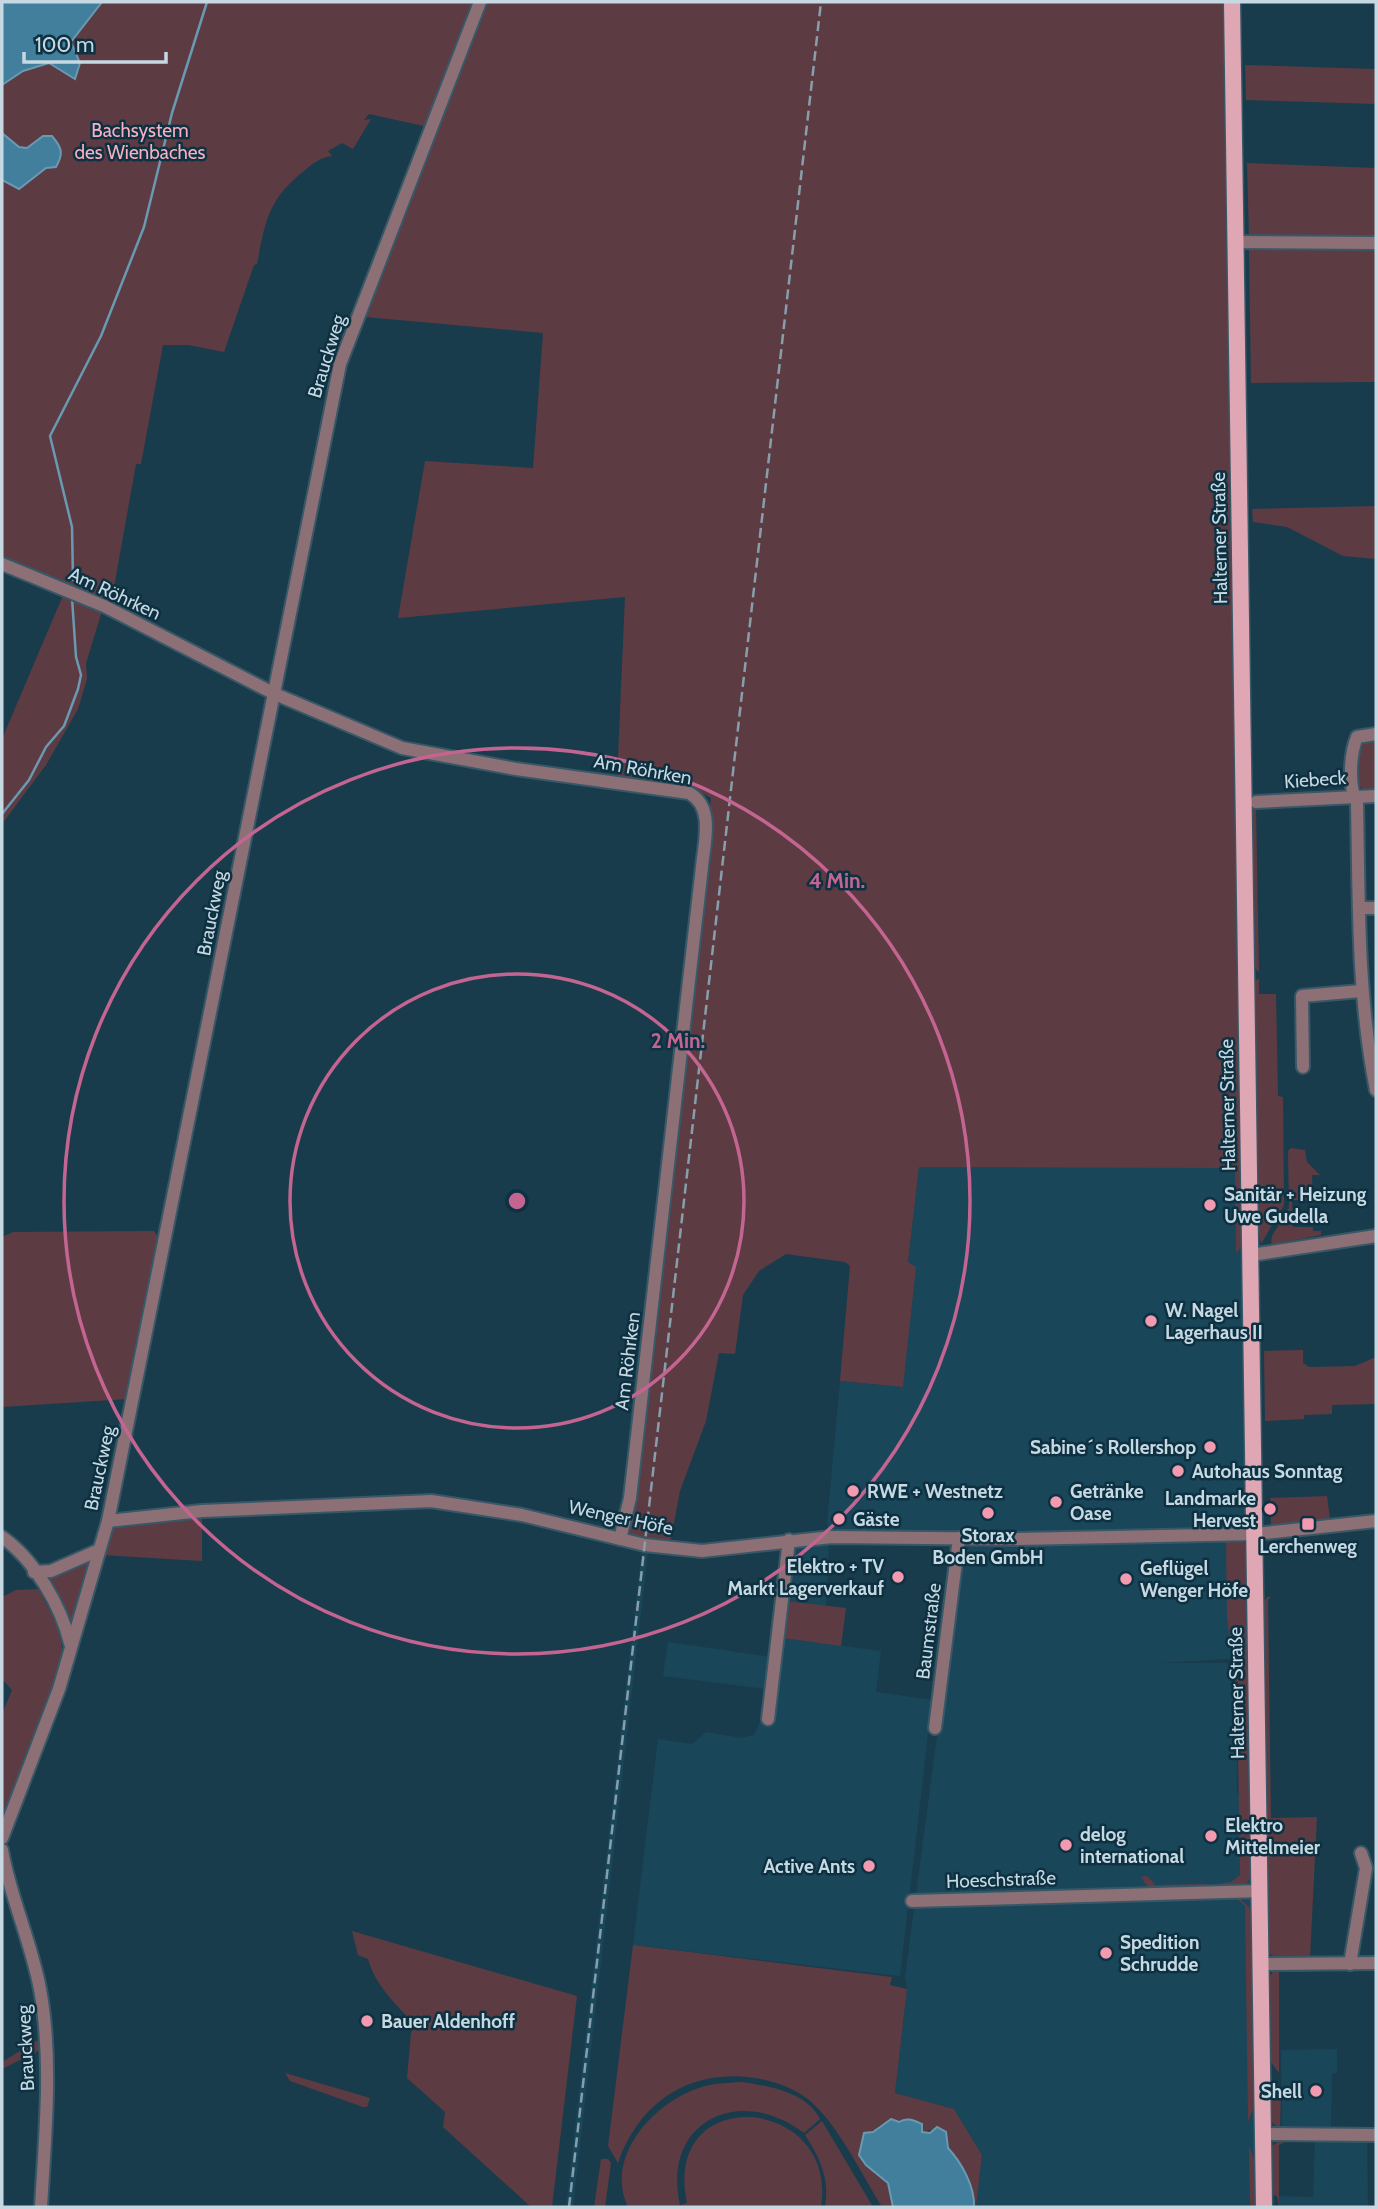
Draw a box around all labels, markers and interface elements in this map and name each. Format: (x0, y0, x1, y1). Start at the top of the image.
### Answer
scale bar (24, 21, 166, 65)
text: 100 m (35, 32, 94, 57)
park label: Bachsystem des Wienbaches (75, 119, 206, 164)
street label: Brauckweg (303, 311, 350, 401)
street label: Halterner Straße (1207, 471, 1232, 604)
street label: Am Röhrken (65, 562, 164, 625)
street label: Am Röhrken (592, 750, 694, 789)
street label: Kiebeck (1283, 766, 1347, 793)
street label: Brauckweg (192, 868, 231, 958)
text: 4 Min. (809, 868, 865, 893)
text: 2 Min. (651, 1028, 705, 1053)
street label: Halterner Straße (1215, 1038, 1240, 1171)
place label: Sanitär + Heizung Uwe Gudella (1224, 1183, 1367, 1228)
centre of rings (505, 1189, 529, 1213)
marker: Sanitär + Heizung Uwe Gudella (1202, 1197, 1218, 1213)
place label: W. Nagel Lagerhaus II (1165, 1299, 1263, 1344)
street label: Am Röhrken (610, 1311, 645, 1412)
marker: W. Nagel Lagerhaus II (1143, 1313, 1159, 1329)
street label: Brauckweg (79, 1423, 120, 1513)
place label: Sabine´s Rollershop (1030, 1436, 1196, 1459)
marker: Sabine´s Rollershop (1202, 1439, 1218, 1455)
place label: Autohaus Sonntag (1192, 1460, 1343, 1483)
marker: Autohaus Sonntag (1170, 1463, 1186, 1479)
place label: RWE + Westnetz (867, 1480, 1003, 1503)
place label: Getränke Oase (1070, 1480, 1144, 1525)
marker: RWE + Westnetz (845, 1483, 861, 1499)
place label: Landmarke Hervest (1165, 1487, 1256, 1532)
marker: Getränke Oase (1048, 1494, 1064, 1510)
street label: Wenger Höfe (566, 1495, 676, 1540)
marker: Landmarke Hervest (1262, 1501, 1278, 1517)
marker: Storax Boden GmbH (980, 1505, 996, 1521)
place label: Gäste (853, 1508, 900, 1531)
marker: Gäste (831, 1511, 847, 1527)
marker: Lerchenweg (1300, 1516, 1316, 1532)
place label: Storax Boden GmbH (932, 1524, 1044, 1569)
place label: Lerchenweg (1259, 1535, 1357, 1558)
place label: Elektro + TV Markt Lagerverkauf (727, 1555, 885, 1600)
place label: Geflügel Wenger Höfe (1140, 1557, 1248, 1602)
marker: Elektro + TV Markt Lagerverkauf (890, 1569, 906, 1585)
marker: Geflügel Wenger Höfe (1118, 1571, 1134, 1587)
street label: Baumstraße (911, 1581, 946, 1681)
street label: Halterner Straße (1224, 1626, 1249, 1759)
place label: Elektro Mittelmeier (1225, 1814, 1321, 1859)
place label: delog international (1080, 1823, 1184, 1868)
marker: Elektro Mittelmeier (1203, 1828, 1219, 1844)
marker: delog international (1058, 1837, 1074, 1853)
place label: Active Ants (763, 1855, 855, 1878)
marker: Active Ants (861, 1858, 877, 1874)
street label: Hoeschstraße (946, 1866, 1057, 1893)
place label: Spedition Schrudde (1120, 1931, 1199, 1976)
marker: Spedition Schrudde (1098, 1945, 1114, 1961)
street label: Brauckweg (12, 2004, 39, 2092)
place label: Bauer Aldenhoff (381, 2010, 515, 2033)
marker: Bauer Aldenhoff (359, 2013, 375, 2029)
place label: Shell (1261, 2080, 1302, 2103)
marker: Shell (1308, 2083, 1324, 2099)

